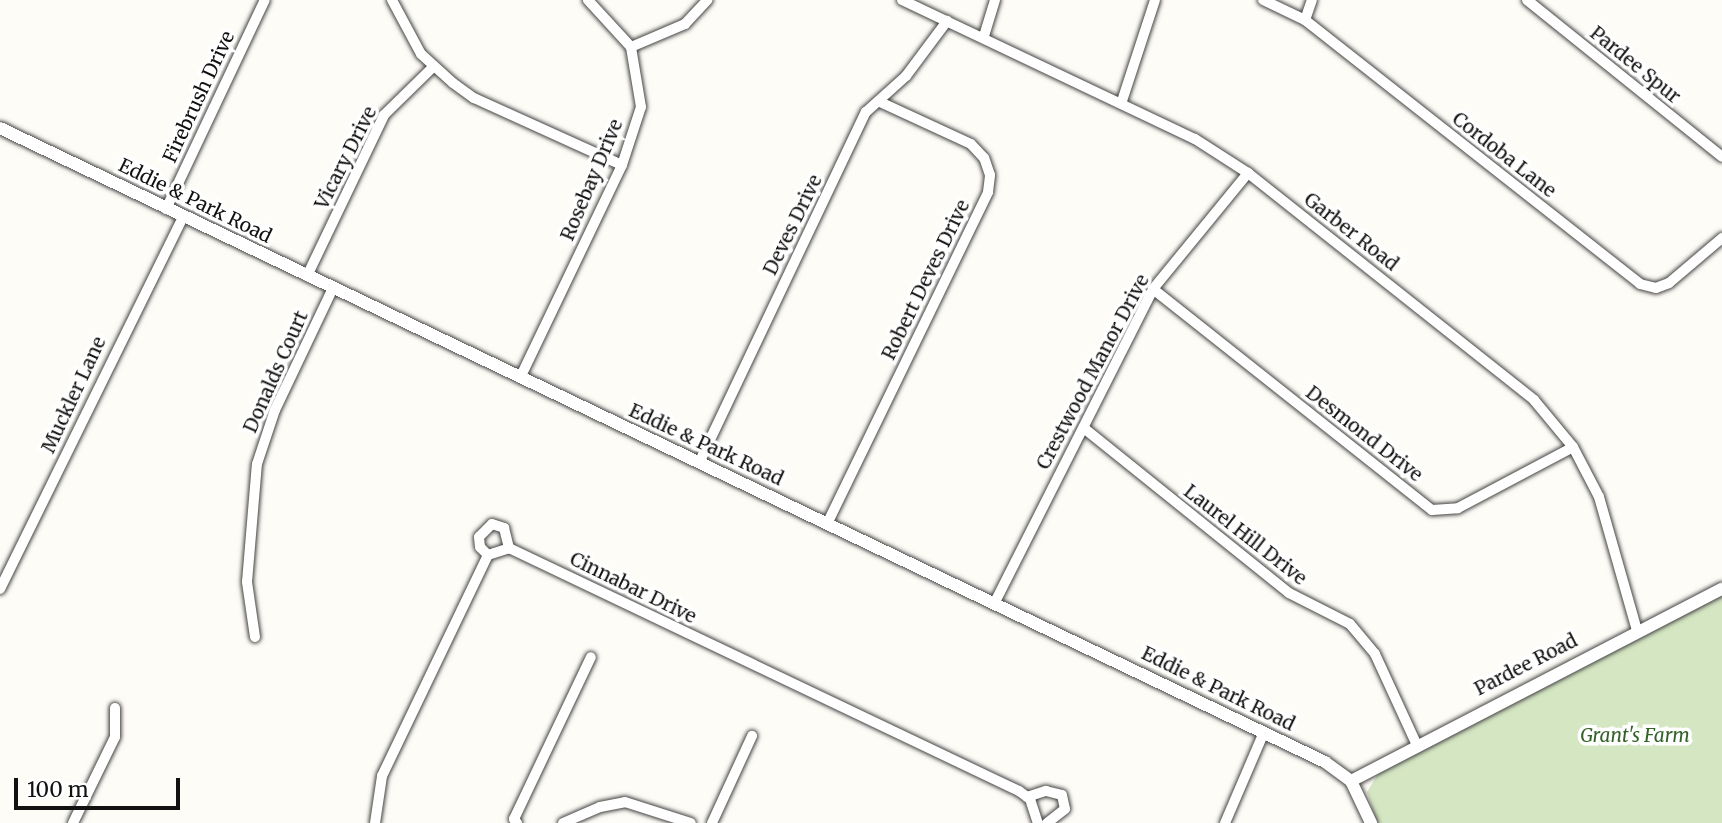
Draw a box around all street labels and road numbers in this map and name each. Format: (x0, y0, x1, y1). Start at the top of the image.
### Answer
street label: Pardee Spur (1585, 22, 1685, 108)
street label: Firebrush Drive (159, 28, 239, 166)
street label: Vicary Drive (310, 103, 382, 213)
street label: Cordoba Lane (1448, 107, 1560, 203)
street label: Rosebay Drive (556, 116, 628, 244)
street label: Eddie & Park Road (115, 154, 275, 248)
street label: Deves Drive (759, 171, 827, 279)
street label: Garber Road (1299, 188, 1403, 276)
street label: Robert Deves Drive (877, 196, 975, 364)
street label: Crestwood Manor Drive (1032, 271, 1154, 473)
street label: Donalds Court (239, 308, 313, 436)
street label: Muckler Lane (37, 333, 111, 457)
street label: Desmond Drive (1301, 381, 1427, 487)
street label: Eddie & Park Road (625, 399, 787, 491)
street label: Laurel Hill Drive (1179, 480, 1311, 590)
street label: Cinnabar Drive (566, 548, 700, 628)
street label: Pardee Road (1471, 629, 1581, 701)
street label: Eddie & Park Road (1138, 642, 1298, 736)

